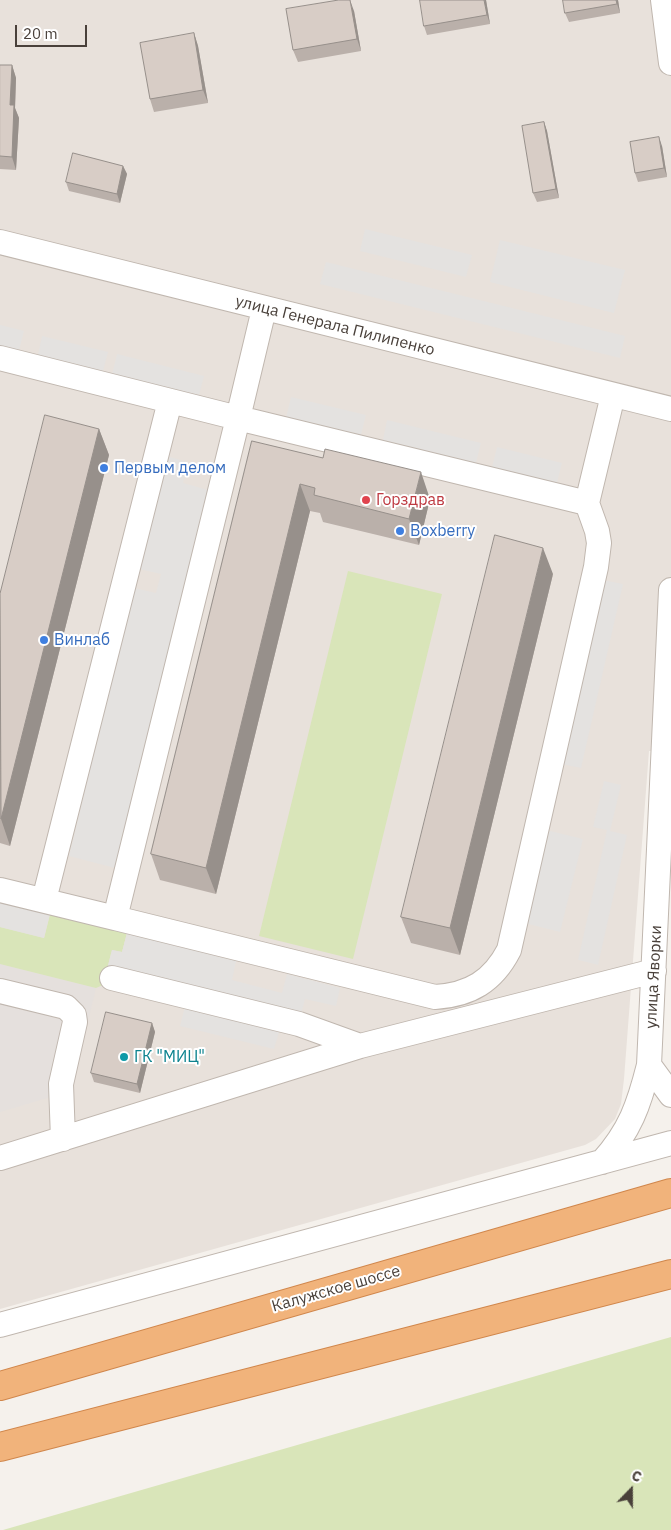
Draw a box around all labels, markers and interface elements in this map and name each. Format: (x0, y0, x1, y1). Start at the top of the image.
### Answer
scale bar (18, 15, 90, 47)
text: 20 m (23, 24, 58, 43)
street label: улица Генерала Пилипенко (233, 292, 437, 360)
place label: Первым делом (114, 458, 226, 478)
marker: Первым делом (98, 462, 110, 474)
place label: Горздрав (376, 490, 445, 510)
marker: Горздрав (360, 494, 372, 506)
place label: Boxberry (410, 521, 475, 541)
marker: Boxberry (394, 525, 406, 537)
place label: Винлаб (54, 630, 110, 650)
marker: Винлаб (38, 634, 50, 646)
street label: улица Яворки (642, 925, 666, 1029)
place label: ГК "МИЦ" (134, 1047, 205, 1067)
marker: ГК "МИЦ" (118, 1051, 130, 1063)
street label: Калужское шоссе (270, 1261, 402, 1317)
north arrow (606, 1465, 656, 1515)
text: С (629, 1466, 644, 1486)

